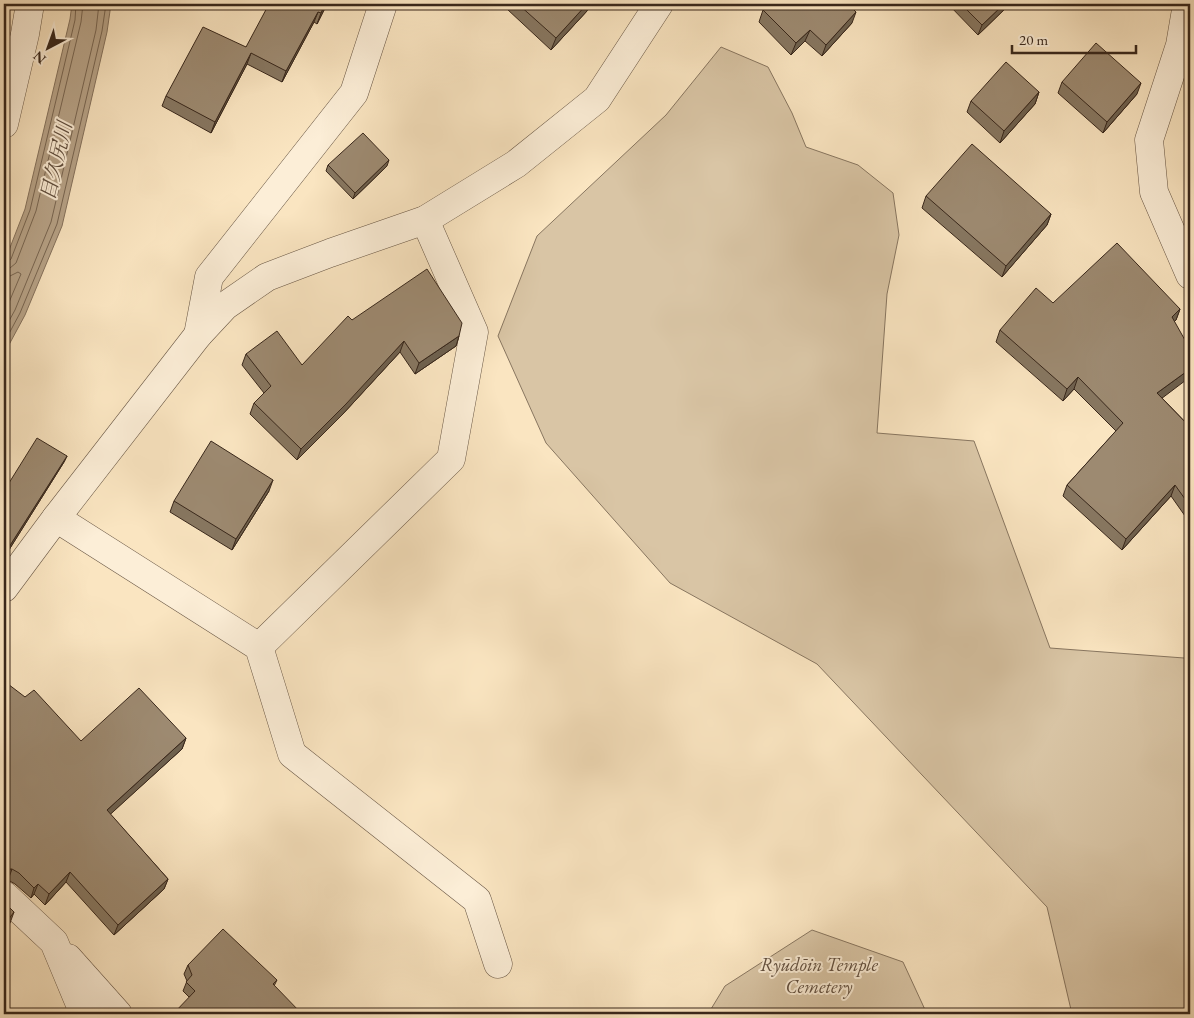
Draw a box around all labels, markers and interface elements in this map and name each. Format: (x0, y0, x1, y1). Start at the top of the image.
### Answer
north arrow (22, 22, 72, 72)
scale bar (1012, 22, 1135, 54)
text: 20 m (1019, 30, 1048, 49)
text: N (29, 47, 50, 68)
water label: 目久尻川 (34, 117, 78, 203)
park label: Ryūdōin Temple Cemetery (760, 952, 879, 999)

